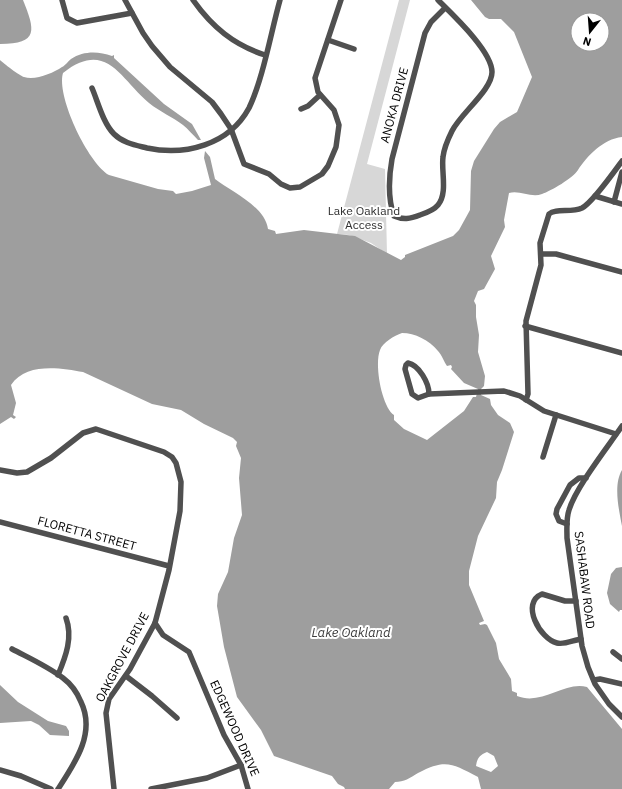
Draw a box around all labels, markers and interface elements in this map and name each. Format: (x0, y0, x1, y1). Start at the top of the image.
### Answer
north arrow (570, 12, 610, 52)
text: N (581, 34, 593, 49)
street label: ANOKA DRIVE (377, 66, 411, 144)
park label: Lake Oakland Access (328, 203, 400, 232)
street label: FLORETTA STREET (36, 513, 138, 553)
street label: SASHABAW ROAD (572, 530, 598, 630)
street label: OAKGROVE DRIVE (92, 610, 152, 704)
water label: Lake Oakland (312, 624, 391, 641)
street label: EDGEWOOD DRIVE (207, 678, 263, 778)

